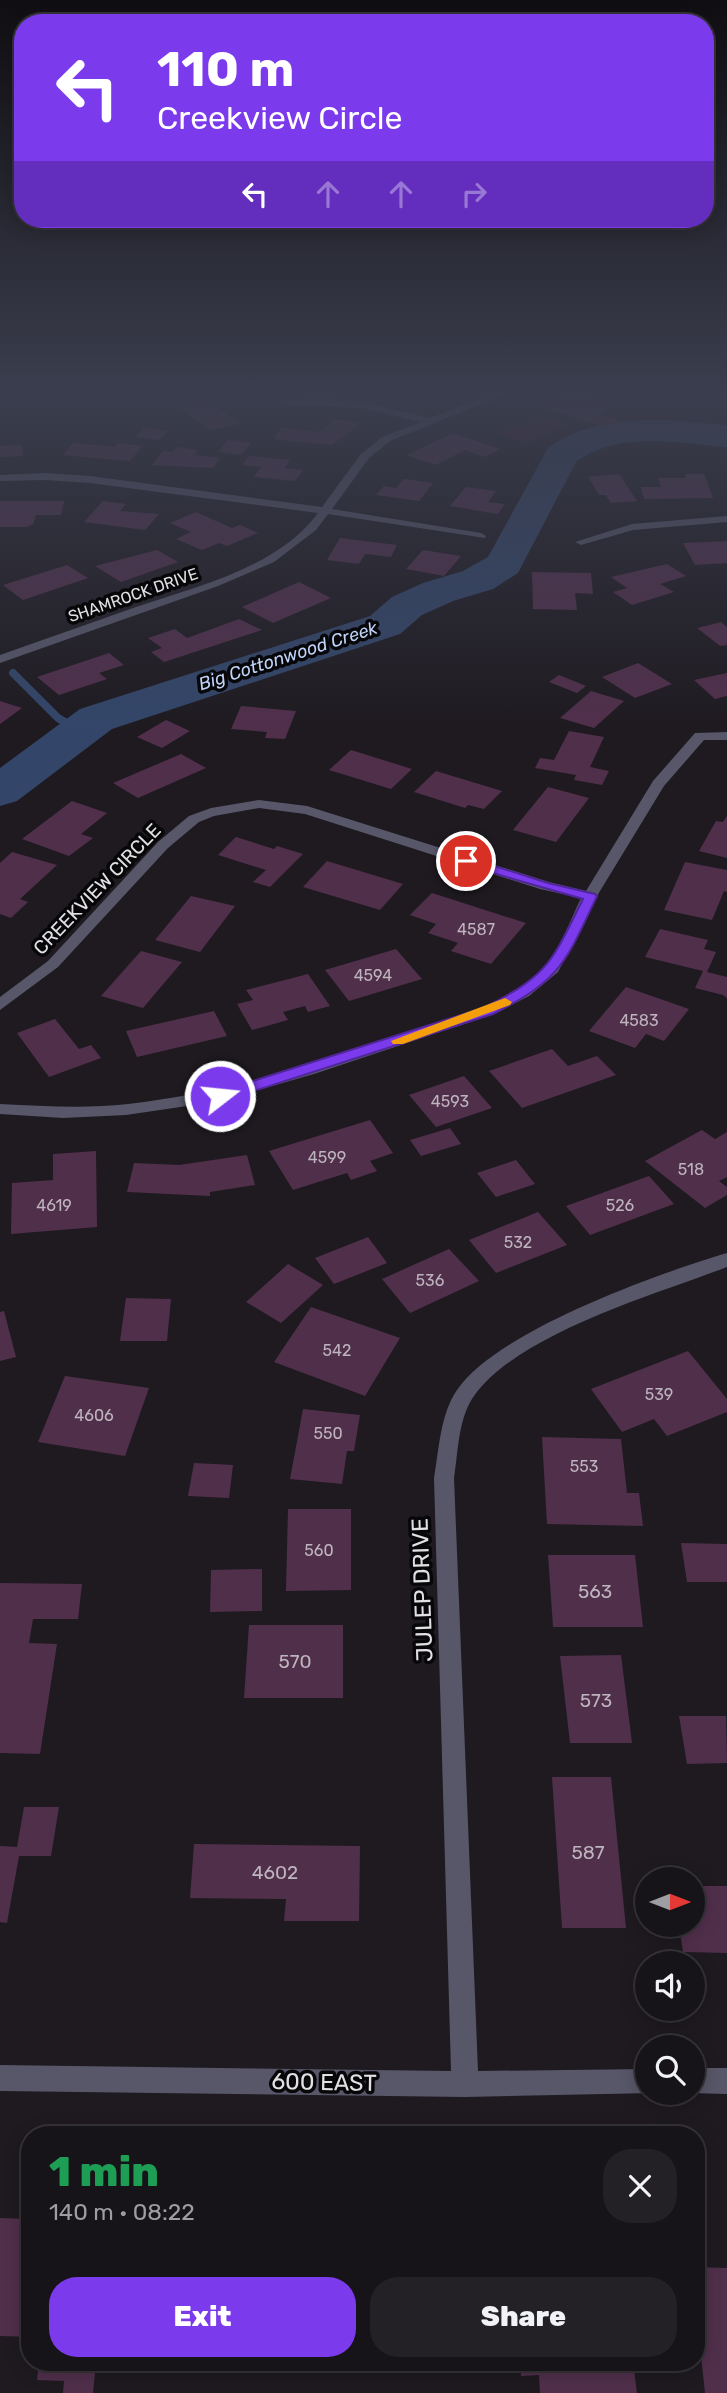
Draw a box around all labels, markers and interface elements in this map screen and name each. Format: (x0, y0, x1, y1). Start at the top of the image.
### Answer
text: 110 m (157, 40, 294, 98)
icon: left (42, 42, 133, 133)
text: Creekview Circle (157, 99, 403, 137)
icon: left (236, 175, 274, 213)
icon: ahead (309, 175, 347, 213)
icon: ahead (382, 175, 420, 213)
icon: right (455, 175, 493, 213)
street label: SHAMROCK DRIVE (66, 564, 200, 626)
water label: Big Cottonwood Creek (196, 616, 381, 695)
street label: CREEKVIEW CIRCLE (28, 819, 166, 959)
pin (436, 831, 496, 891)
icon: arrive (447, 842, 485, 880)
house number: 4587 (457, 920, 495, 939)
house number: 4594 (354, 966, 392, 985)
house number: 4583 (619, 1011, 659, 1030)
position arrow (183, 1059, 257, 1133)
house number: 4593 (431, 1092, 469, 1111)
house number: 4599 (308, 1148, 346, 1167)
house number: 518 (678, 1160, 704, 1179)
house number: 4619 (36, 1196, 72, 1215)
house number: 526 (606, 1196, 635, 1215)
house number: 532 (504, 1233, 532, 1252)
house number: 536 (416, 1271, 445, 1290)
house number: 542 (323, 1341, 351, 1360)
house number: 539 (645, 1385, 673, 1404)
house number: 4606 (74, 1406, 114, 1425)
house number: 550 (313, 1424, 343, 1443)
house number: 553 (570, 1457, 598, 1476)
street label: JULEP DRIVE (406, 1518, 438, 1662)
house number: 560 (304, 1541, 334, 1560)
house number: 563 (578, 1580, 612, 1603)
house number: 570 (278, 1650, 312, 1673)
house number: 573 (580, 1689, 612, 1712)
house number: 587 (571, 1841, 605, 1864)
house number: 4602 (252, 1861, 298, 1884)
north arrow (635, 1867, 705, 1937)
map controls (635, 1867, 705, 2105)
button: sound (635, 1951, 705, 2021)
button: search (635, 2035, 705, 2105)
street label: 600 EAST (271, 2067, 377, 2097)
text: 1 min (49, 2147, 159, 2197)
button: close (603, 2149, 677, 2223)
text: 140 m · 08:22 (49, 2198, 195, 2226)
button: Exit (49, 2277, 356, 2357)
button: Share (370, 2277, 677, 2357)

